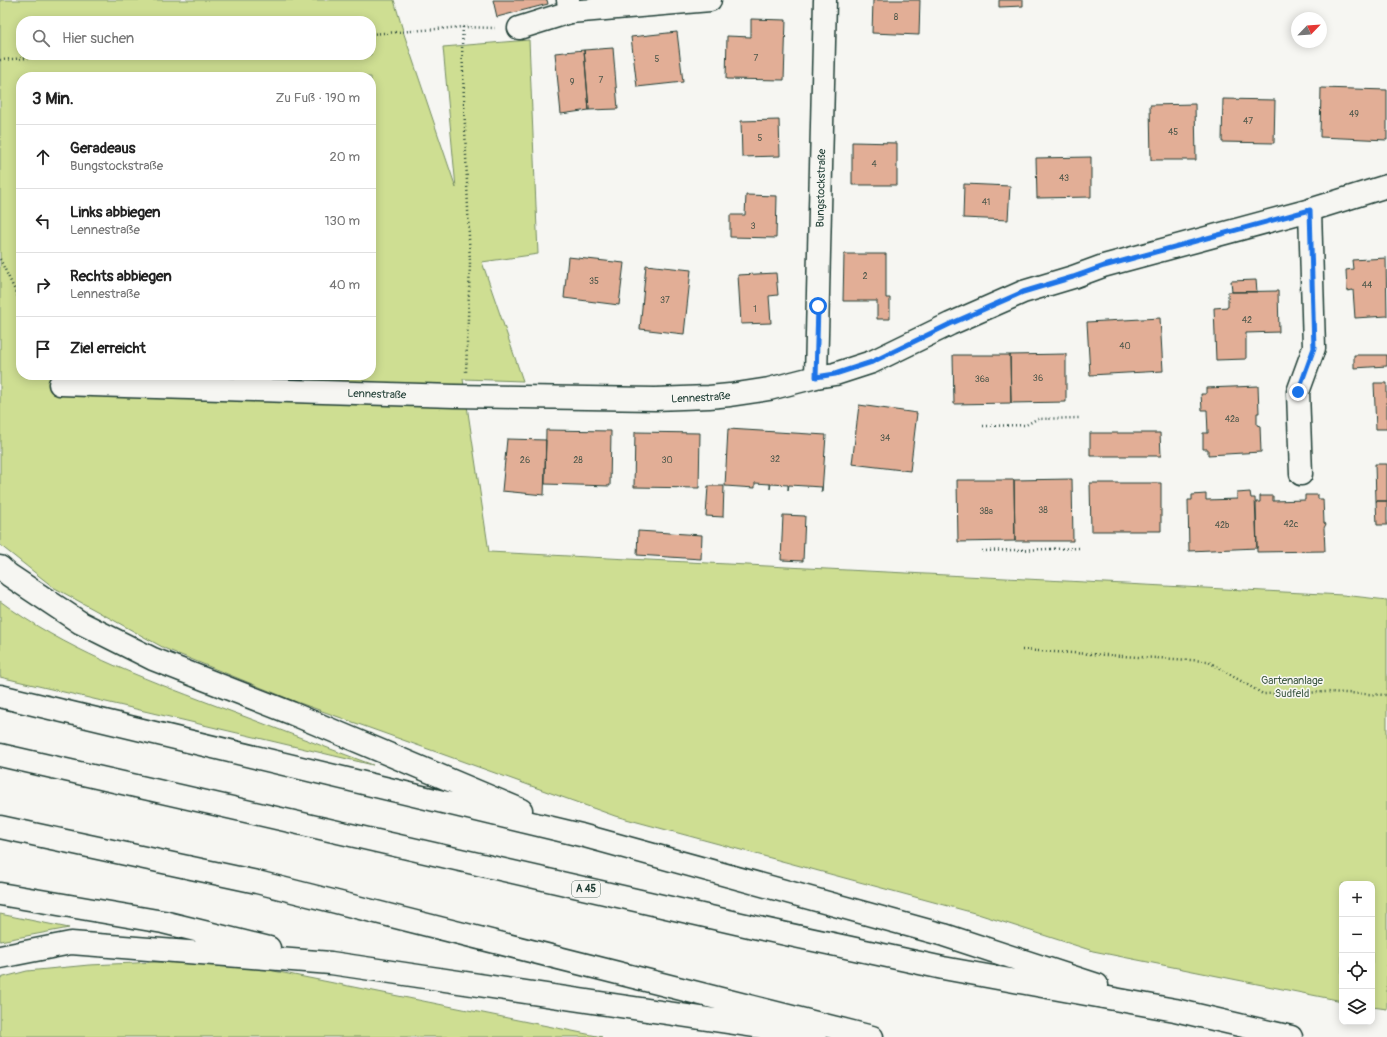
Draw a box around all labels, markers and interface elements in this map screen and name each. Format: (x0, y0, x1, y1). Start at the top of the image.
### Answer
house number: 8 (894, 12, 899, 23)
north arrow (1291, 12, 1327, 48)
search box (16, 16, 376, 60)
icon: search (30, 27, 52, 49)
text: Hier suchen (62, 29, 134, 48)
house number: 7 (754, 53, 759, 64)
house number: 5 (655, 54, 660, 65)
house number: 7 (599, 75, 604, 86)
house number: 9 (570, 77, 575, 88)
text: 3 Min. (32, 88, 74, 109)
text: Zu Fuß · 190 m (275, 90, 360, 106)
house number: 49 (1349, 109, 1359, 120)
house number: 47 (1243, 116, 1253, 127)
house number: 45 (1168, 127, 1178, 138)
house number: 5 (758, 133, 763, 144)
text: Geradeaus (70, 139, 136, 158)
icon: ahead (32, 146, 54, 168)
street label: Bungstockstraße (813, 148, 828, 228)
text: 20 m (329, 149, 360, 165)
text: Bungstockstraße (70, 158, 163, 174)
house number: 4 (871, 159, 877, 170)
house number: 43 (1059, 173, 1069, 184)
house number: 41 (982, 197, 990, 208)
text: Links abbiegen (70, 203, 161, 222)
icon: left (32, 210, 54, 232)
text: 130 m (324, 213, 360, 229)
house number: 3 (750, 221, 756, 232)
text: Lennestraße (70, 222, 140, 238)
text: Rechts abbiegen (70, 267, 172, 286)
house number: 2 (862, 271, 868, 282)
icon: right (32, 274, 54, 296)
house number: 35 (589, 276, 599, 287)
text: 40 m (329, 277, 360, 293)
house number: 44 (1362, 280, 1373, 291)
text: Lennestraße (70, 286, 140, 302)
house number: 37 (660, 295, 670, 306)
route start (809, 297, 827, 315)
house number: 1 (753, 304, 757, 315)
house number: 42 (1242, 315, 1252, 326)
icon: arrive (32, 338, 54, 360)
text: Ziel erreicht (70, 339, 146, 358)
house number: 40 (1119, 341, 1131, 352)
house number: 36 (1033, 373, 1043, 384)
house number: 36a (975, 374, 989, 385)
route end (1289, 383, 1307, 401)
street label: Lennestraße (347, 386, 407, 401)
street label: Lennestraße (671, 388, 731, 405)
house number: 42a (1225, 414, 1239, 425)
house number: 34 (880, 433, 891, 444)
house number: 32 (770, 454, 780, 465)
house number: 26 (520, 455, 530, 466)
house number: 28 (573, 455, 583, 466)
house number: 30 (661, 455, 673, 466)
house number: 38 (1038, 505, 1048, 516)
house number: 38a (979, 506, 993, 517)
house number: 42c (1284, 519, 1299, 530)
house number: 42b (1215, 520, 1230, 531)
park label: Gartenanlage Sudfeld (1261, 674, 1324, 700)
road number: A 45 (572, 881, 600, 897)
map controls (1339, 881, 1375, 1025)
button: + (1339, 881, 1375, 917)
button: − (1339, 917, 1375, 953)
button: locate (1339, 953, 1375, 989)
button: layers (1339, 989, 1375, 1025)

